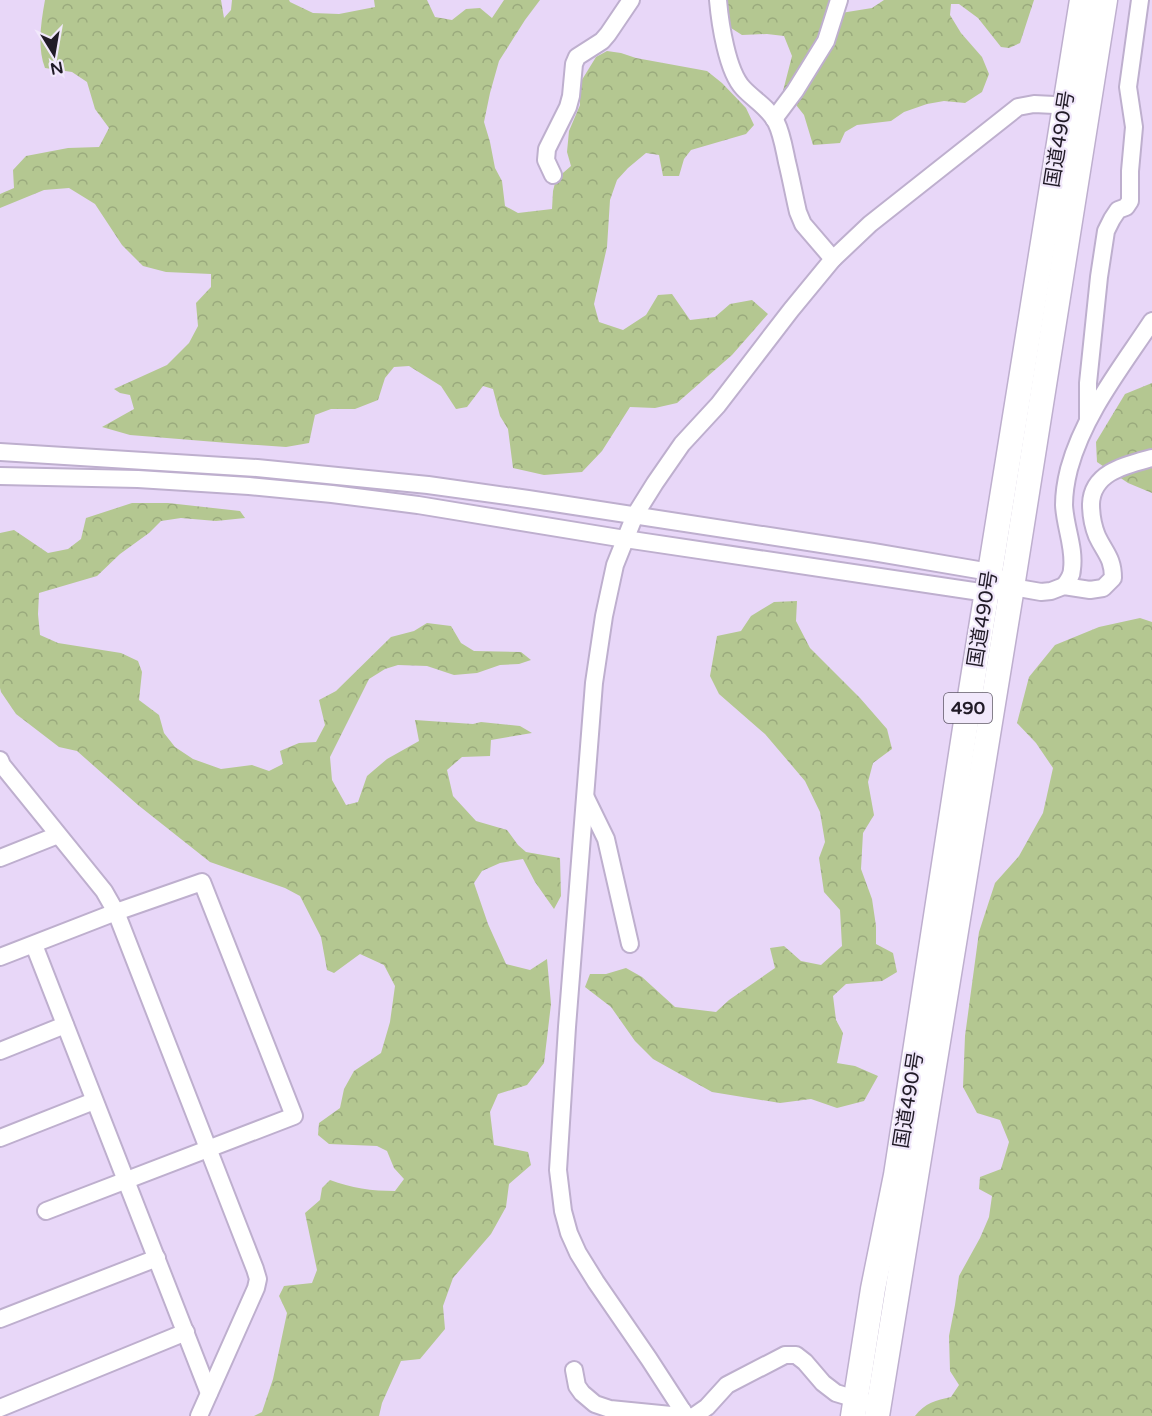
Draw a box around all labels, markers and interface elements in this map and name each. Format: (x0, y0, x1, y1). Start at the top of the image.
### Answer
north arrow (24, 24, 84, 84)
text: N (48, 57, 65, 79)
street label: 国道490号 (1040, 89, 1079, 189)
street label: 国道490号 (963, 569, 1002, 669)
road number: 490 (944, 693, 992, 723)
street label: 国道490号 (889, 1050, 928, 1150)

